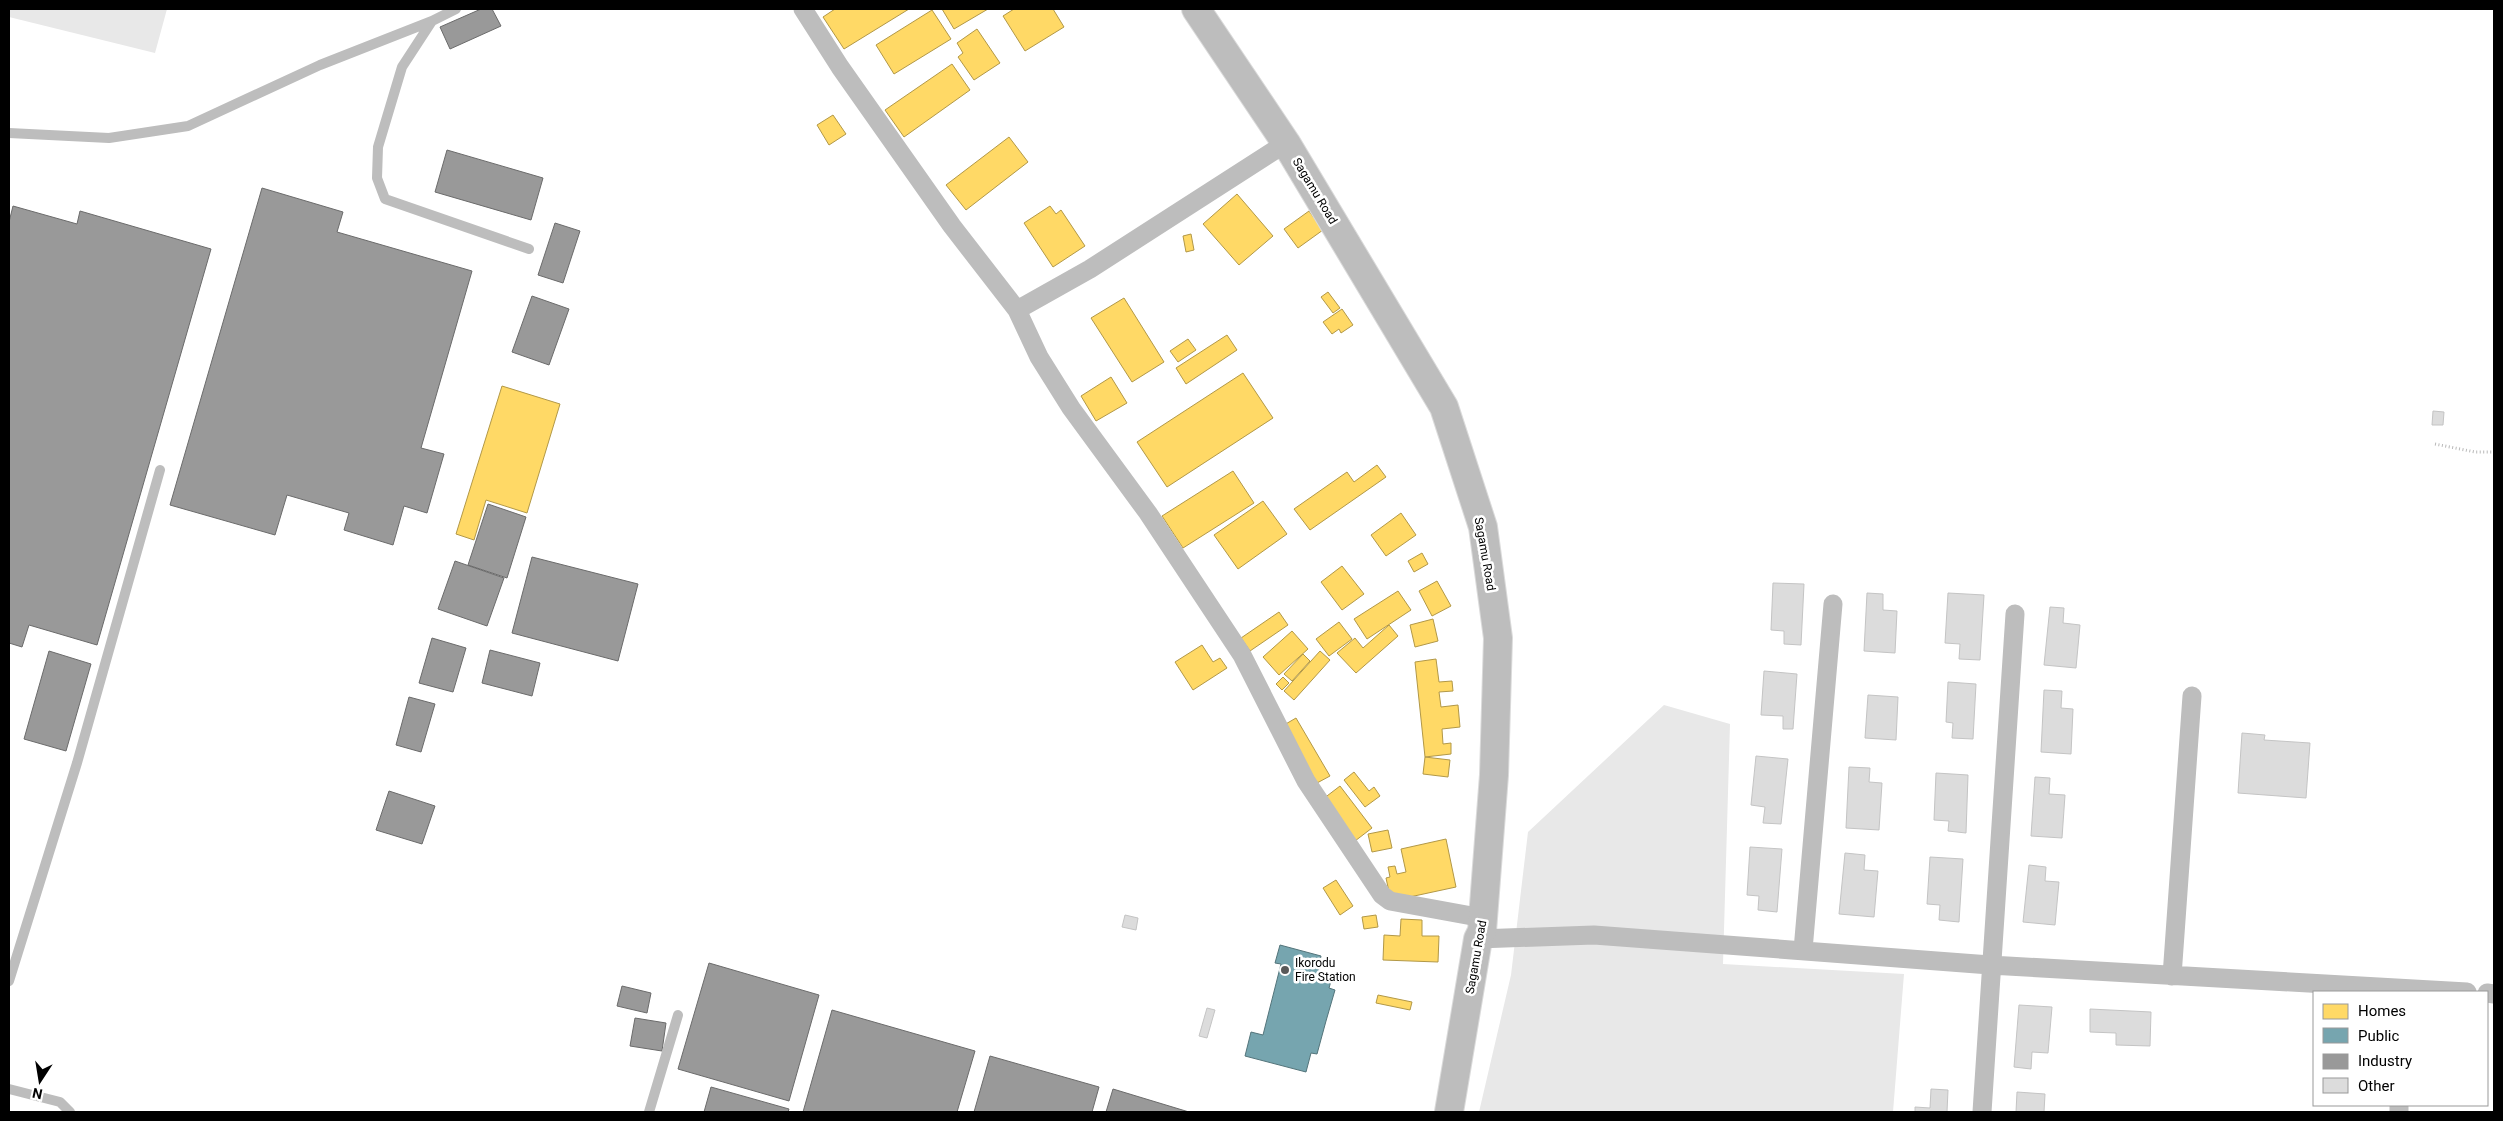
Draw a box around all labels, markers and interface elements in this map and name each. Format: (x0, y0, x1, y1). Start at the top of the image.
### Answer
street label: Sagamu Road (1290, 155, 1340, 227)
street label: Sagamu Road (1472, 516, 1498, 592)
street label: Sagamu Road (1463, 919, 1489, 995)
place label: Ikorodu Fire Station (1295, 956, 1356, 984)
marker: Ikorodu Fire Station (1279, 964, 1291, 976)
legend (2313, 991, 2488, 1106)
text: Homes (2358, 1002, 2406, 1020)
text: Public (2358, 1027, 2399, 1045)
text: Industry (2358, 1052, 2412, 1070)
north arrow (15, 1056, 65, 1106)
text: Other (2358, 1077, 2395, 1095)
text: N (31, 1085, 44, 1103)

